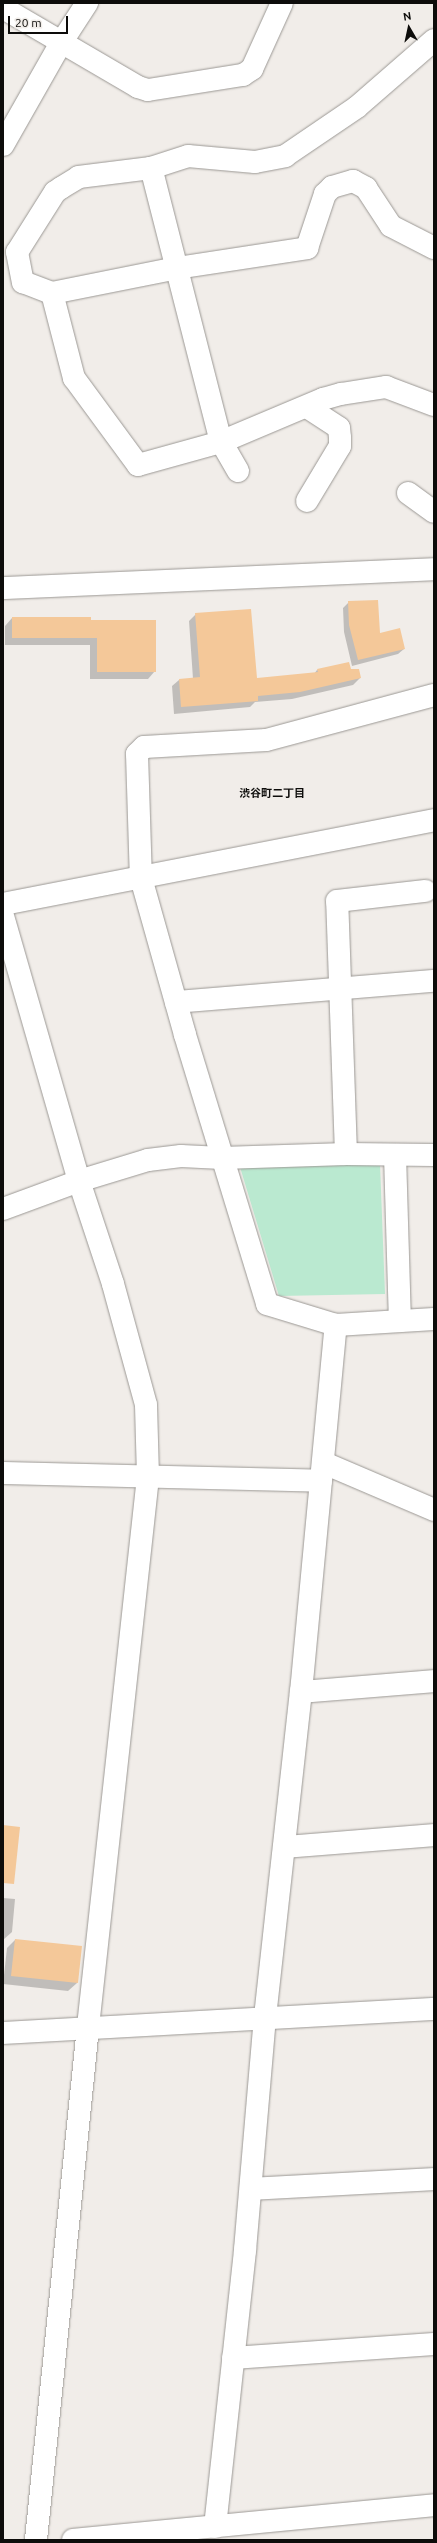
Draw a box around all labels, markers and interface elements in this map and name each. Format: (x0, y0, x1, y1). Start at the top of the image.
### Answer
scale bar (10, 8, 70, 34)
north arrow (389, 8, 429, 48)
text: N (402, 10, 412, 23)
text: 20 m (15, 16, 42, 29)
district label: 渋谷町二丁目 (239, 786, 305, 800)

